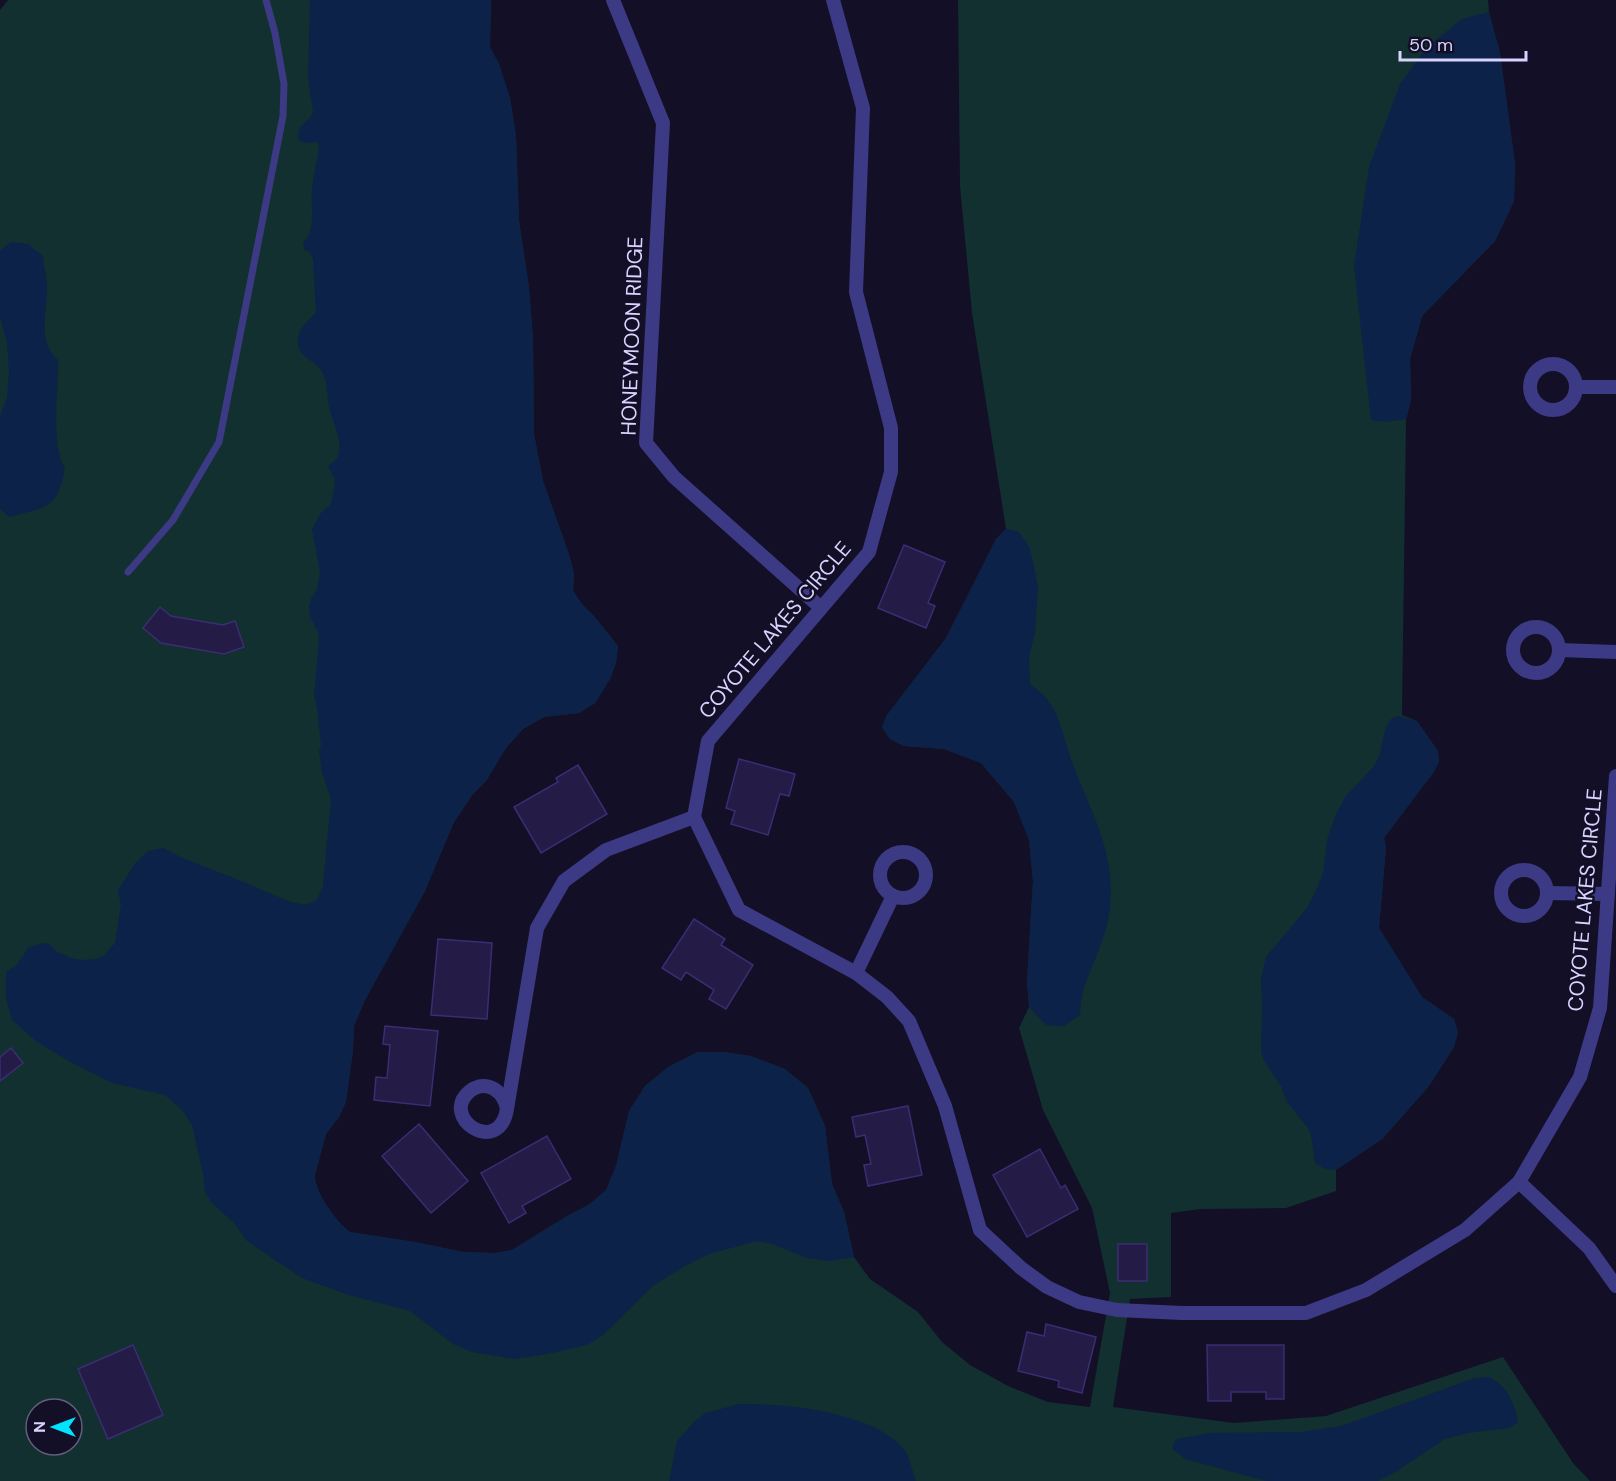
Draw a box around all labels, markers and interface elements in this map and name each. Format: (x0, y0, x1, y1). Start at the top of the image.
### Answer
scale bar (1400, 24, 1526, 62)
text: 50 m (1409, 33, 1453, 57)
street label: HONEYMOON RIDGE (615, 236, 649, 436)
street label: COYOTE LAKES CIRCLE (692, 535, 858, 725)
street label: COYOTE LAKES CIRCLE (1561, 787, 1609, 1013)
north arrow (24, 1397, 84, 1457)
text: N (29, 1421, 50, 1433)

